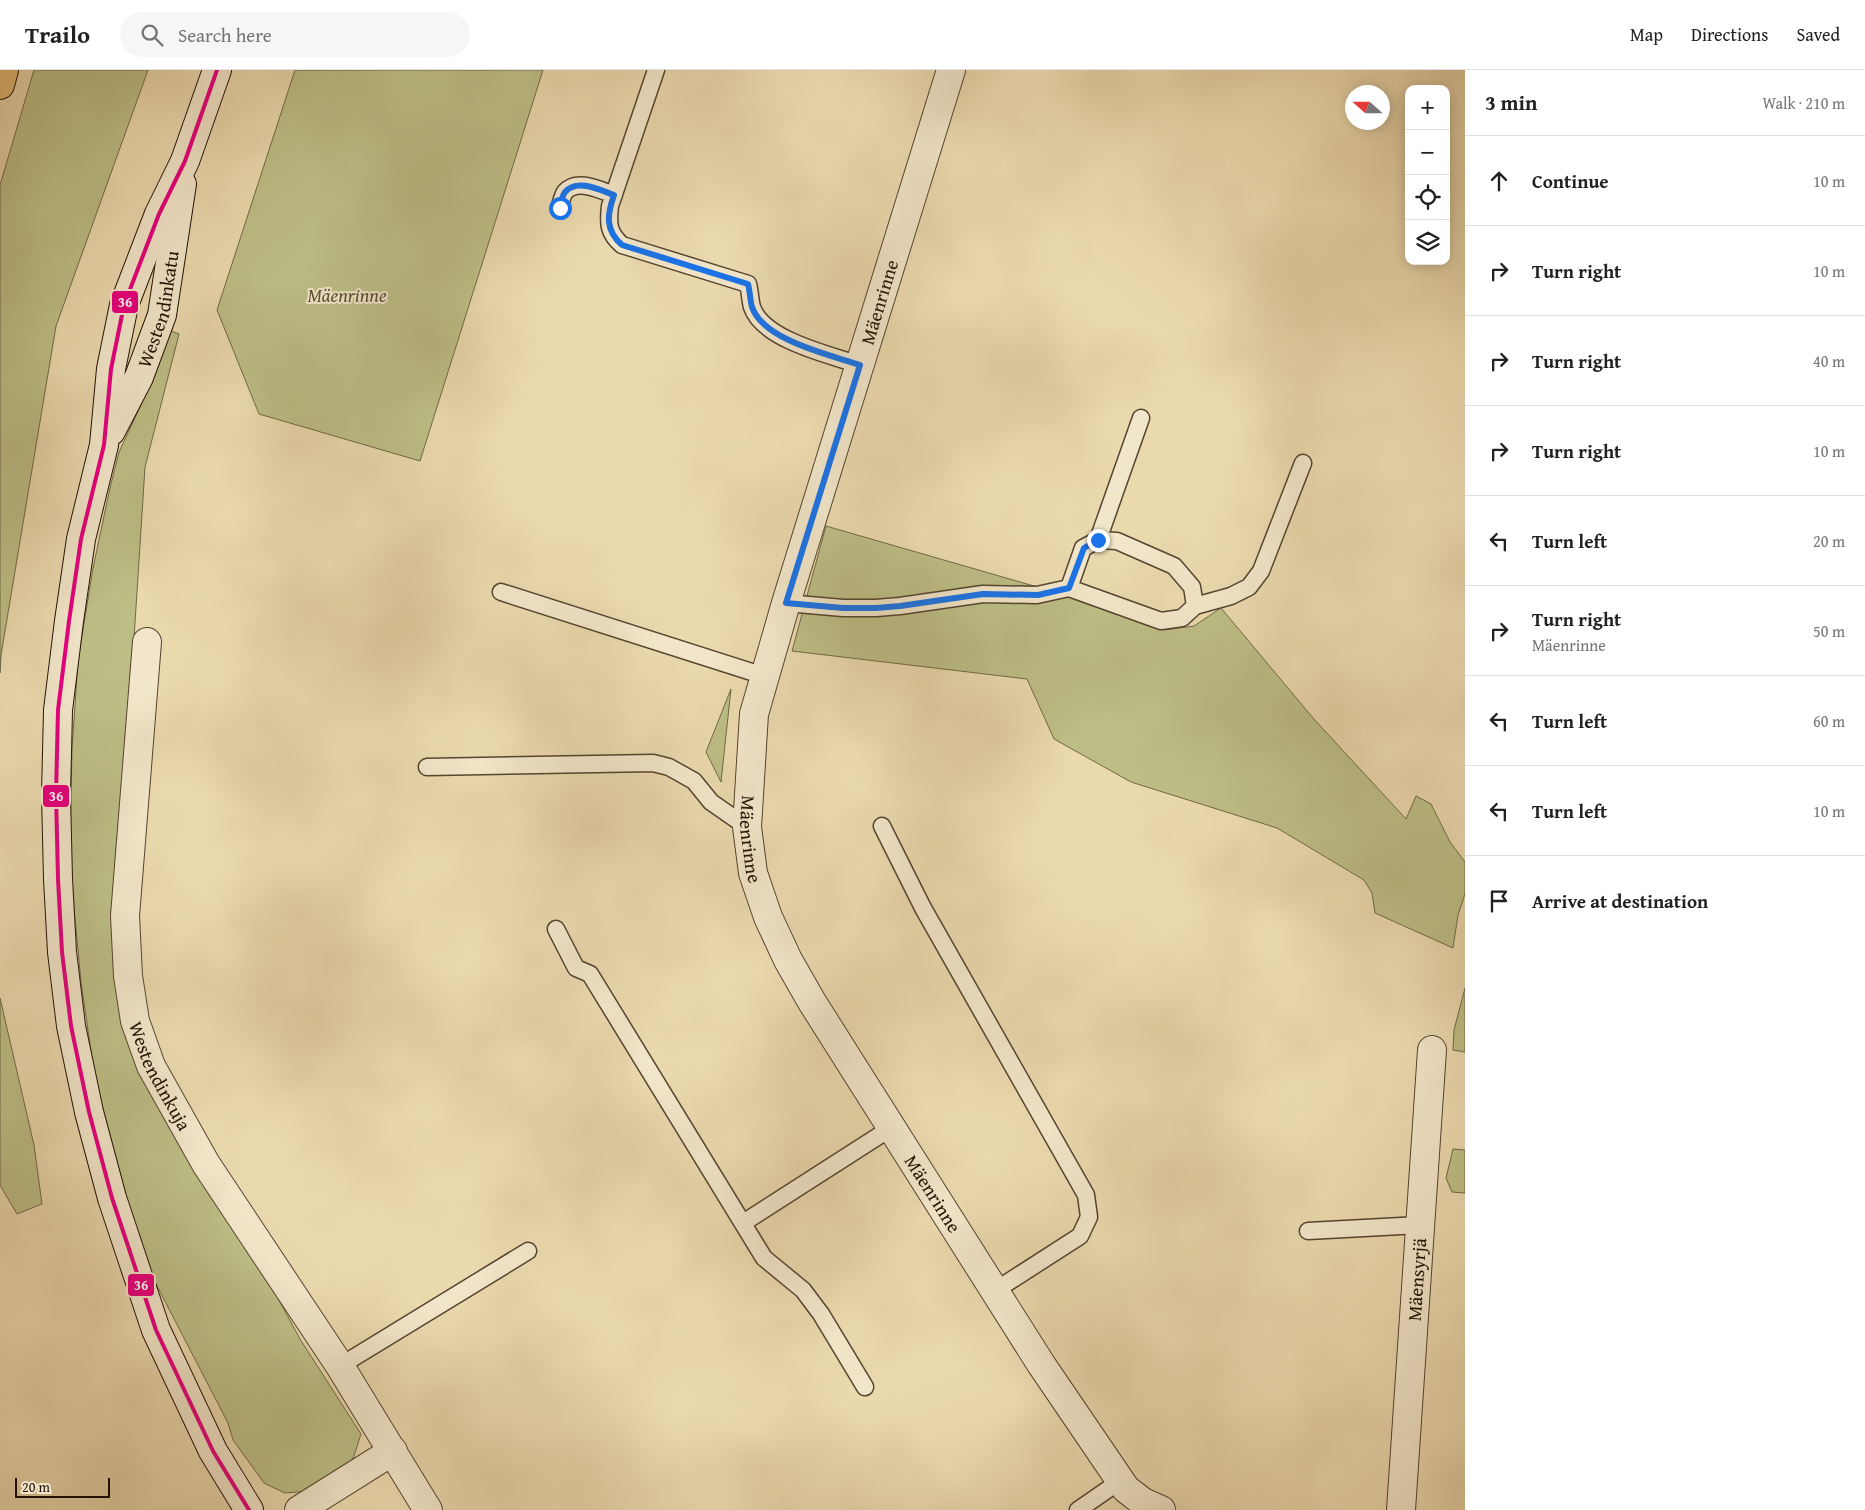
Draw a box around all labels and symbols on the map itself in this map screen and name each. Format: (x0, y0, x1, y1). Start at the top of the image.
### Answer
north arrow (1345, 85, 1390, 130)
route start (549, 197, 572, 220)
street label: Westendinkatu (130, 248, 186, 371)
street label: Mäenrinne (853, 256, 905, 348)
park label: Mäenrinne (307, 281, 387, 309)
line badge: 36 (111, 290, 139, 314)
text: 36 (118, 292, 132, 312)
route end (1087, 529, 1110, 552)
line badge: 36 (42, 784, 70, 808)
text: 36 (49, 786, 63, 806)
street label: Mäenrinne (733, 795, 769, 887)
street label: Westendinkuja (122, 1018, 198, 1136)
street label: Mäenrinne (898, 1149, 968, 1238)
street label: Mäensyrjä (1400, 1237, 1433, 1322)
line badge: 36 (127, 1273, 155, 1297)
text: 36 (134, 1275, 148, 1295)
scale bar (15, 1475, 110, 1498)

